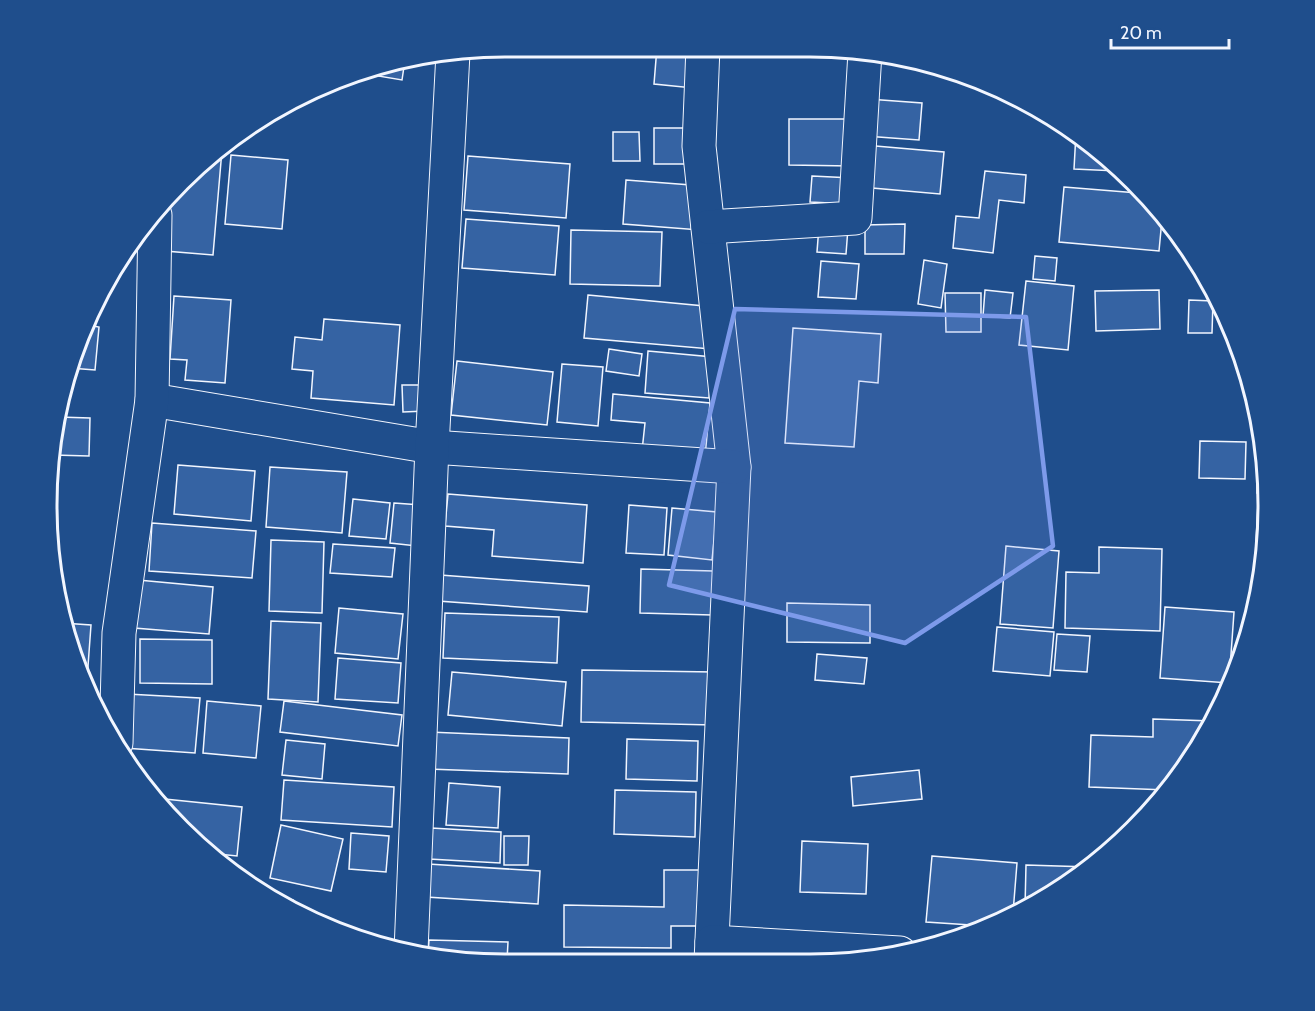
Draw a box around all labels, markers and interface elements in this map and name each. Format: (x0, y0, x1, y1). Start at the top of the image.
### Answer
scale bar (1111, 12, 1230, 50)
text: 20 m (1120, 22, 1162, 44)

